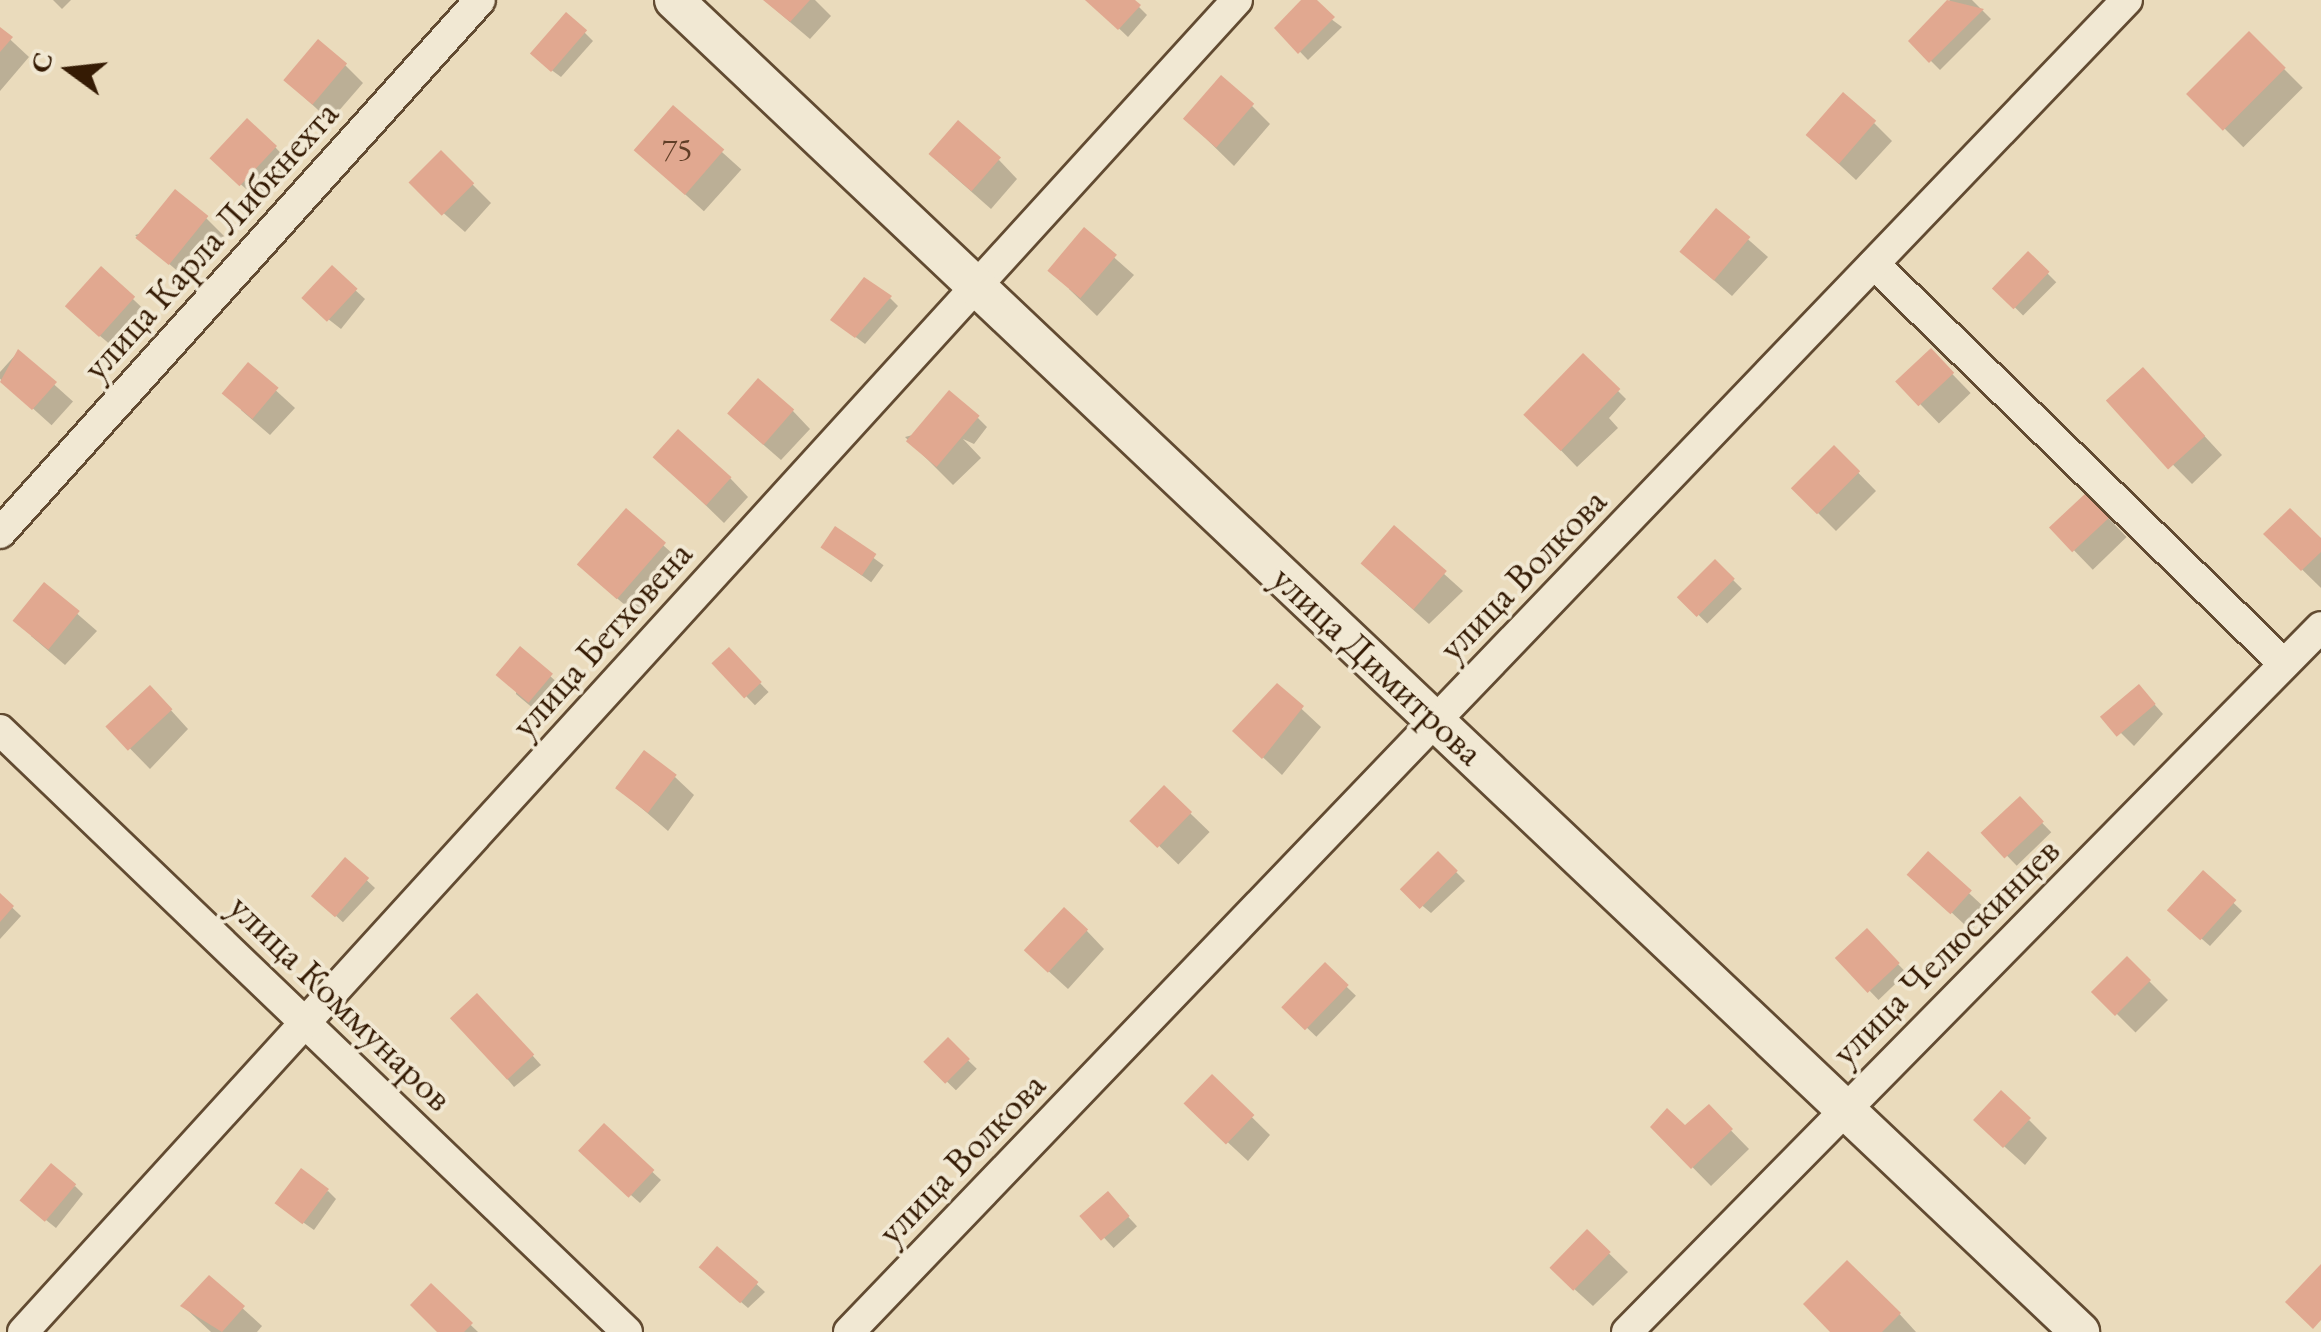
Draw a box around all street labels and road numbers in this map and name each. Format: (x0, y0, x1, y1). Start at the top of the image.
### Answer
street label: улица Карла Либкнехта (72, 91, 348, 389)
street label: улица Волкова (1428, 478, 1616, 670)
street label: улица Бетховена (501, 531, 701, 747)
street label: улица Димитрова (1263, 555, 1493, 775)
street label: улица Челюскинцев (1822, 828, 2068, 1074)
street label: улица Коммунаров (220, 884, 462, 1120)
street label: улица Волкова (867, 1062, 1055, 1254)

